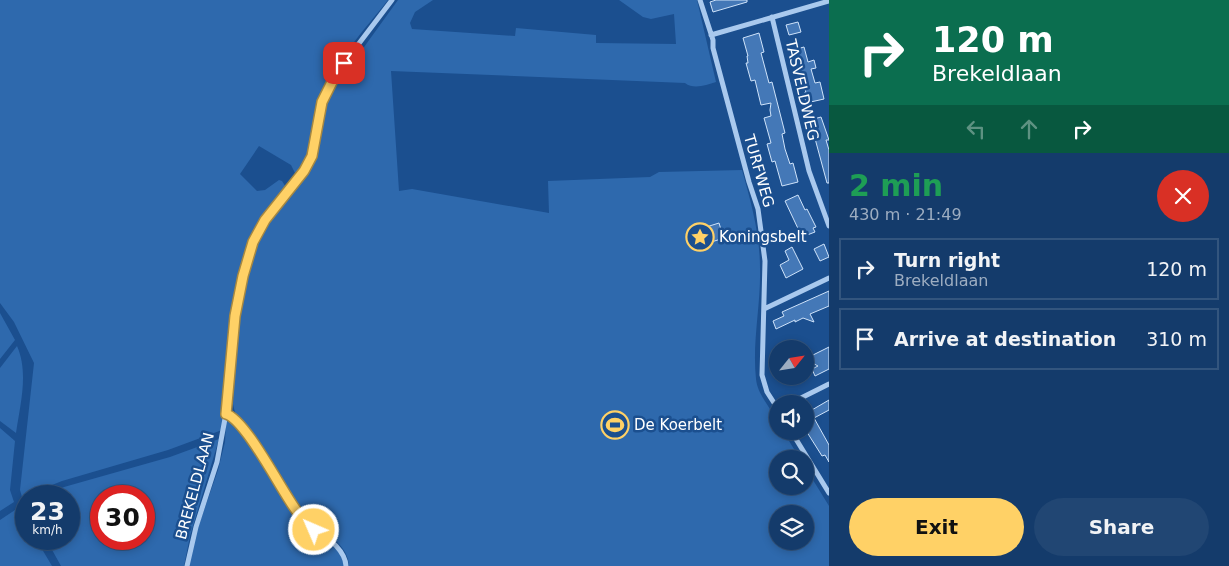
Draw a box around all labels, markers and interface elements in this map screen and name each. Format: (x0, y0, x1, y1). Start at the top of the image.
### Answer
icon: right (849, 20, 914, 85)
text: 120 m (932, 20, 1054, 60)
street label: TASVELDWEG (781, 37, 822, 142)
pin (323, 42, 365, 84)
icon: arrive (330, 49, 358, 77)
text: Brekeldlaan (932, 61, 1062, 86)
icon: left (962, 115, 990, 143)
icon: ahead (1015, 115, 1043, 143)
icon: right (1068, 115, 1096, 143)
street label: TURFWEG (740, 131, 778, 210)
text: 2 min (849, 168, 943, 203)
button: close (1157, 170, 1209, 222)
text: 430 m · 21:49 (849, 205, 962, 224)
place icon: Koningsbelt (685, 222, 715, 252)
place label: Koningsbelt (719, 228, 807, 246)
text: Turn right (894, 249, 1000, 271)
icon: right (851, 255, 879, 283)
text: 120 m (1146, 258, 1207, 280)
text: Brekeldlaan (894, 271, 988, 290)
icon: arrive (851, 325, 879, 353)
text: Arrive at destination (894, 328, 1116, 350)
text: 310 m (1146, 328, 1207, 350)
north arrow (769, 340, 814, 385)
map controls (769, 340, 814, 550)
button: sound (769, 395, 814, 440)
sports icon: De Koerbelt (600, 410, 630, 440)
place label: De Koerbelt (634, 416, 722, 434)
street label: BREKELDLAAN (172, 430, 218, 542)
button: search (769, 450, 814, 495)
speed limit sign: 30 (90, 485, 155, 550)
text: 23 (30, 497, 65, 526)
button: Exit (849, 498, 1024, 556)
button: Share (1034, 498, 1209, 556)
position arrow (287, 503, 339, 555)
button: layers (769, 505, 814, 550)
text: km/h (32, 523, 63, 537)

